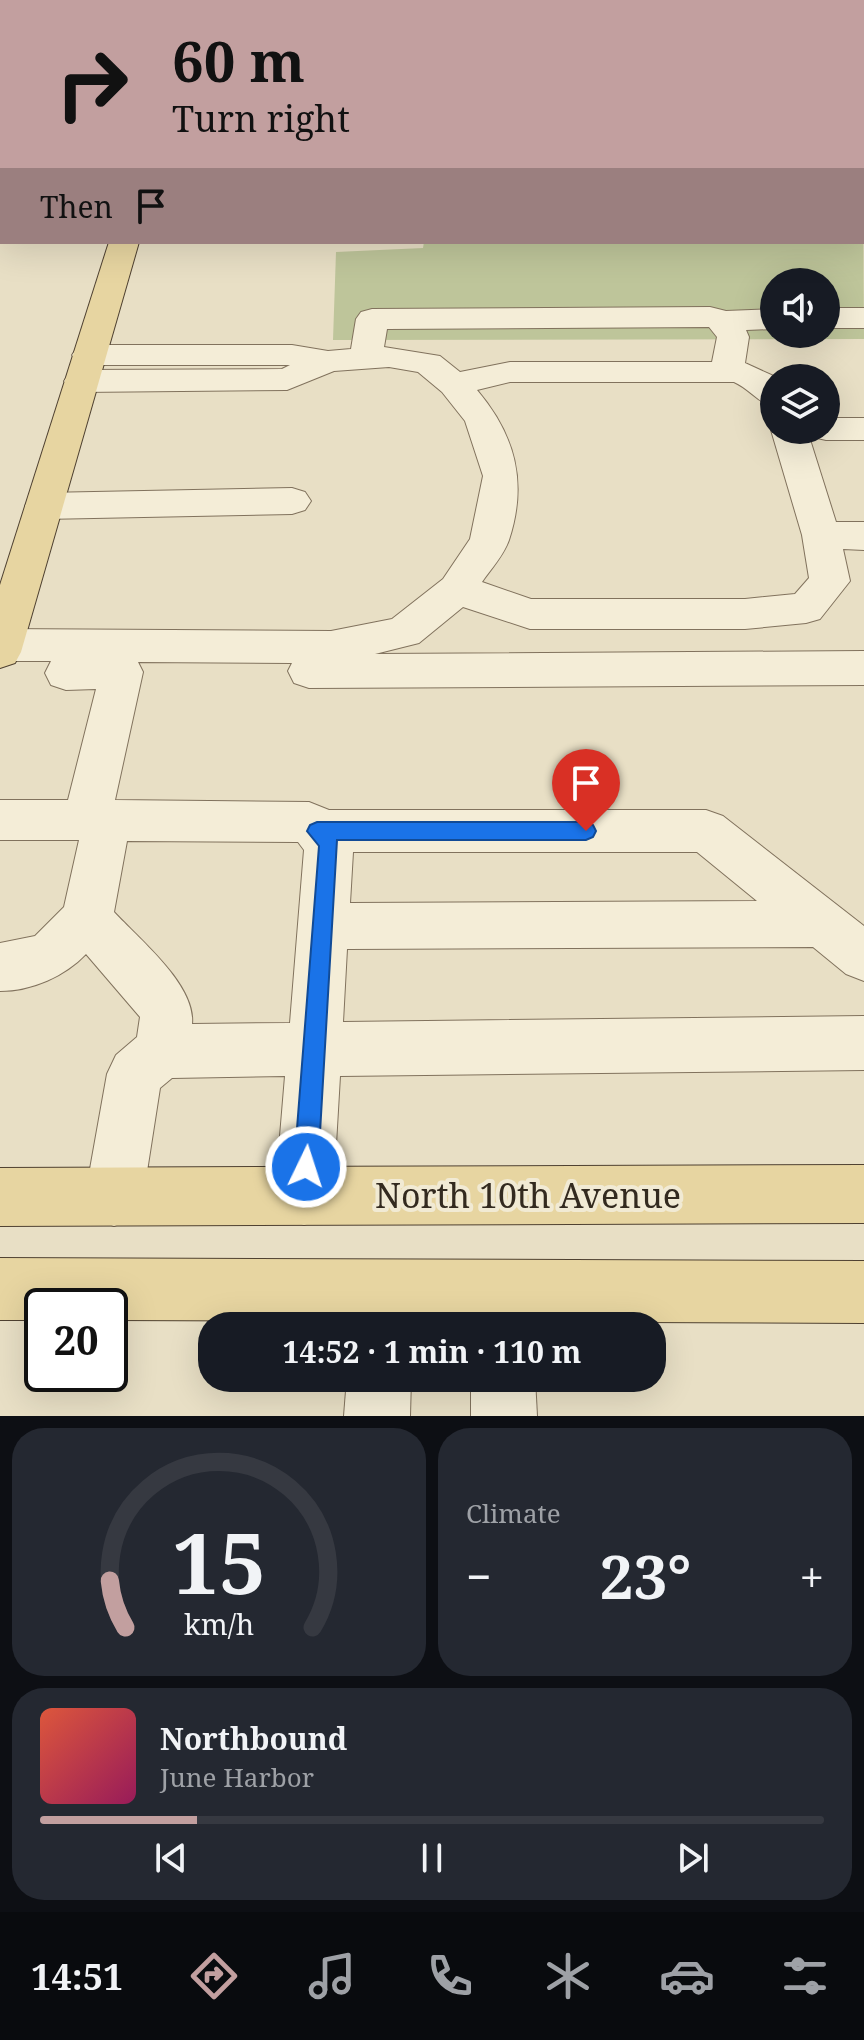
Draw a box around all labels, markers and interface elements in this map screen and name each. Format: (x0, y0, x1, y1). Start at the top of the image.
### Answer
text: 60 m (172, 22, 305, 98)
icon: right (40, 32, 144, 136)
text: Turn right (172, 94, 350, 143)
icon: arrive (129, 184, 173, 228)
text: Then (40, 186, 113, 227)
map controls (760, 268, 840, 444)
button: sound (760, 268, 840, 348)
button: layers (760, 364, 840, 444)
pin (552, 749, 620, 831)
icon: arrive (564, 761, 608, 805)
position arrow (264, 1125, 348, 1209)
street label: North 10th Avenue (375, 1172, 681, 1218)
speed limit sign: 20 (24, 1288, 128, 1392)
text: 14:52 · 1 min · 110 m (283, 1331, 581, 1372)
text: Climate (466, 1495, 561, 1531)
text: 15 (172, 1505, 266, 1618)
text: 23° (600, 1535, 691, 1617)
text: − (466, 1546, 491, 1606)
text: + (799, 1546, 824, 1606)
text: km/h (184, 1604, 254, 1643)
text: Northbound (160, 1718, 347, 1759)
text: June Harbor (160, 1759, 314, 1795)
icon: previous (149, 1836, 193, 1880)
icon: pause (410, 1836, 454, 1880)
icon: next (671, 1836, 715, 1880)
icon: directions (186, 1948, 242, 2004)
icon: music (304, 1948, 360, 2004)
icon: phone (422, 1948, 478, 2004)
icon: climate (540, 1948, 596, 2004)
icon: car (659, 1948, 715, 2004)
icon: filters (777, 1948, 833, 2004)
text: 14:51 (31, 1952, 123, 2001)

